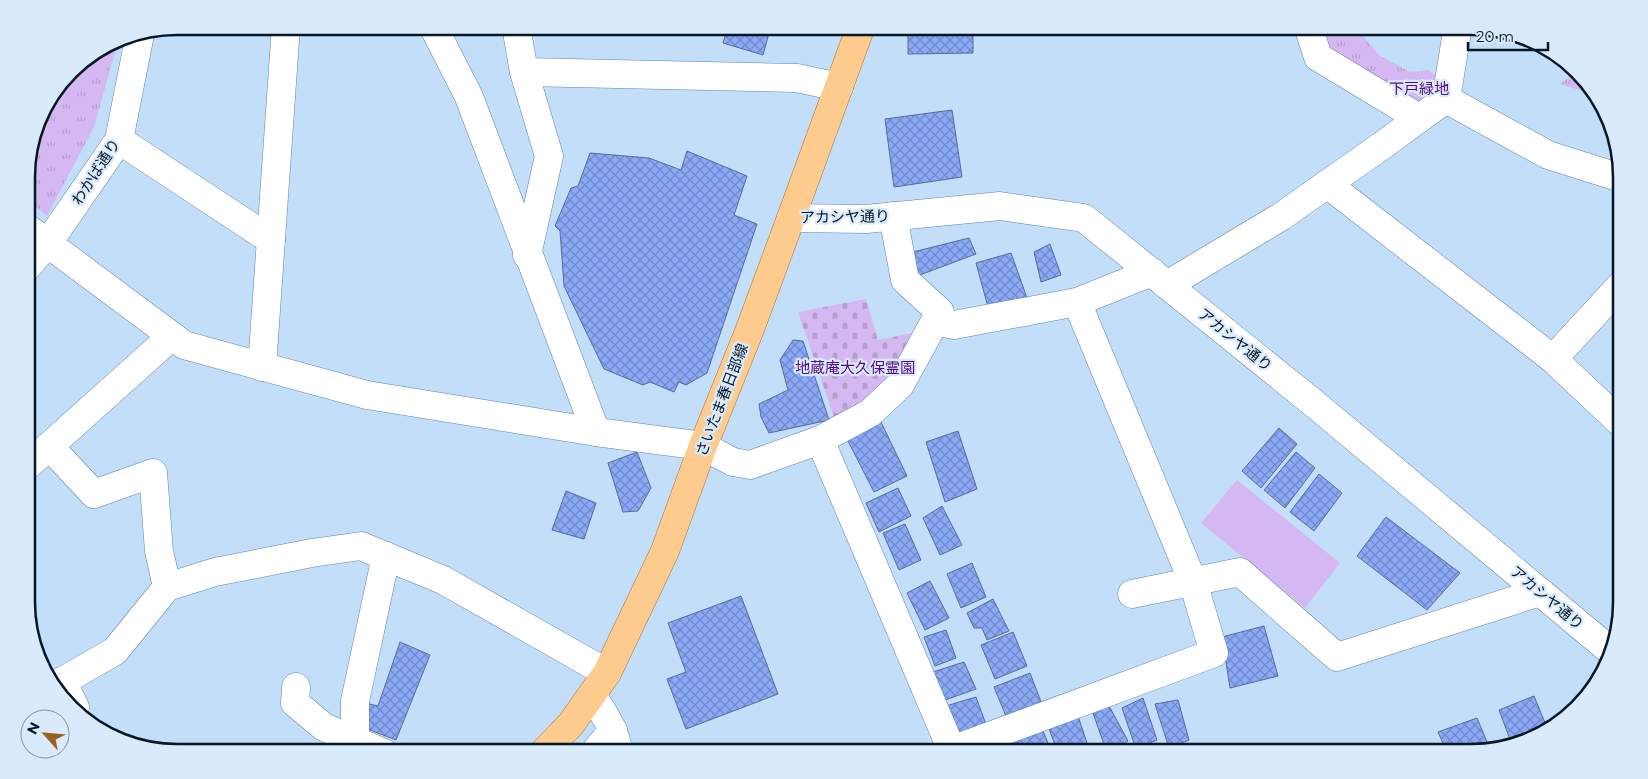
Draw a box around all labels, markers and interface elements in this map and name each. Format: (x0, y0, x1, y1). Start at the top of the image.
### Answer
scale bar (1468, 20, 1548, 52)
text: 20 m (1476, 27, 1514, 46)
park label: 下戸緑地 (1389, 79, 1449, 98)
street label: わかば通り (67, 135, 124, 208)
street label: アカシヤ通り (800, 206, 890, 227)
street label: アカシヤ通り (1194, 304, 1276, 375)
street label: さいたま春日部線 (691, 341, 752, 459)
park label: 地蔵庵大久保霊園 (795, 358, 915, 377)
street label: アカシヤ通り (1507, 561, 1588, 634)
north arrow (20, 709, 70, 759)
text: N (23, 719, 44, 737)

